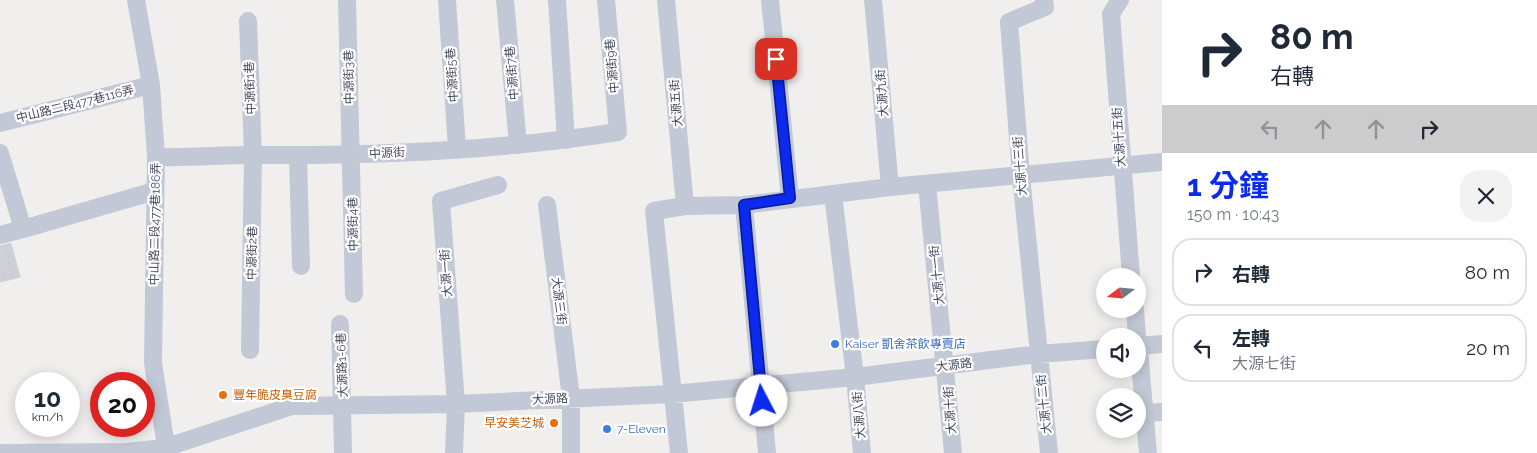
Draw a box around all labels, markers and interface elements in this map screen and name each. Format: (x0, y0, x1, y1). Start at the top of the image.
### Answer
text: 80 m (1270, 16, 1354, 57)
icon: right (1187, 20, 1252, 85)
street label: 中源街9巷 (603, 38, 621, 94)
pin (755, 38, 797, 80)
street label: 中源街7巷 (503, 45, 521, 101)
icon: arrive (762, 45, 790, 73)
street label: 中源街5巷 (443, 47, 461, 103)
street label: 中源街3巷 (342, 50, 356, 104)
street label: 中源街1巷 (242, 61, 258, 115)
text: 右轉 (1270, 63, 1314, 89)
street label: 大源九街 (873, 68, 891, 118)
street label: 大源五街 (667, 78, 685, 128)
street label: 中山路二段477巷116弄 (15, 83, 135, 125)
street label: 大源十五街 (1110, 107, 1128, 167)
icon: left (1256, 115, 1284, 143)
icon: ahead (1309, 115, 1337, 143)
icon: ahead (1362, 115, 1390, 143)
icon: right (1415, 115, 1443, 143)
street label: 大源十三街 (1010, 135, 1030, 197)
street label: 中源街 (369, 145, 405, 161)
street label: 中山路二段477巷186弄 (147, 162, 163, 286)
text: 1 分鐘 (1187, 168, 1269, 203)
button: close (1460, 170, 1512, 222)
street label: 中源街4巷 (346, 197, 360, 251)
text: 150 m · 10:43 (1187, 205, 1279, 224)
street label: 中源街2巷 (245, 226, 259, 280)
street label: 大源十一街 (927, 244, 947, 306)
street label: 大源一街 (437, 249, 455, 297)
icon: right (1189, 258, 1217, 286)
text: 80 m (1465, 261, 1510, 283)
text: 右轉 (1232, 263, 1270, 285)
north arrow (1096, 268, 1146, 318)
map controls (1096, 268, 1146, 438)
street label: 大源三街 (549, 276, 569, 326)
text: 左轉 (1232, 327, 1270, 349)
button: sound (1096, 328, 1146, 378)
street label: 大源路1-6巷 (334, 332, 350, 398)
icon: left (1189, 334, 1217, 362)
place label: Kaiser 凱舍茶飲專賣店 (845, 337, 966, 351)
text: 20 m (1466, 337, 1510, 359)
marker: Kaiser 凱舍茶飲專賣店 (829, 338, 841, 350)
text: 大源七街 (1232, 354, 1296, 373)
street label: 大源路 (935, 356, 973, 374)
speed limit sign: 20 (90, 372, 155, 437)
street label: 大源十二街 (1034, 373, 1054, 435)
position arrow (735, 374, 787, 426)
text: 10 (34, 383, 61, 413)
street label: 大源十街 (941, 386, 959, 434)
place label: 豐年脆皮臭豆腐 (233, 388, 317, 402)
button: layers (1096, 388, 1146, 438)
marker: 豐年脆皮臭豆腐 (217, 389, 229, 401)
street label: 大源八街 (850, 390, 868, 440)
street label: 大源路 (532, 391, 568, 407)
text: km/h (32, 410, 63, 424)
place label: 早安美芝城 (484, 416, 544, 430)
marker: 早安美芝城 (548, 417, 560, 429)
place label: 7-Eleven (617, 422, 666, 436)
marker: 7-Eleven (601, 423, 613, 435)

